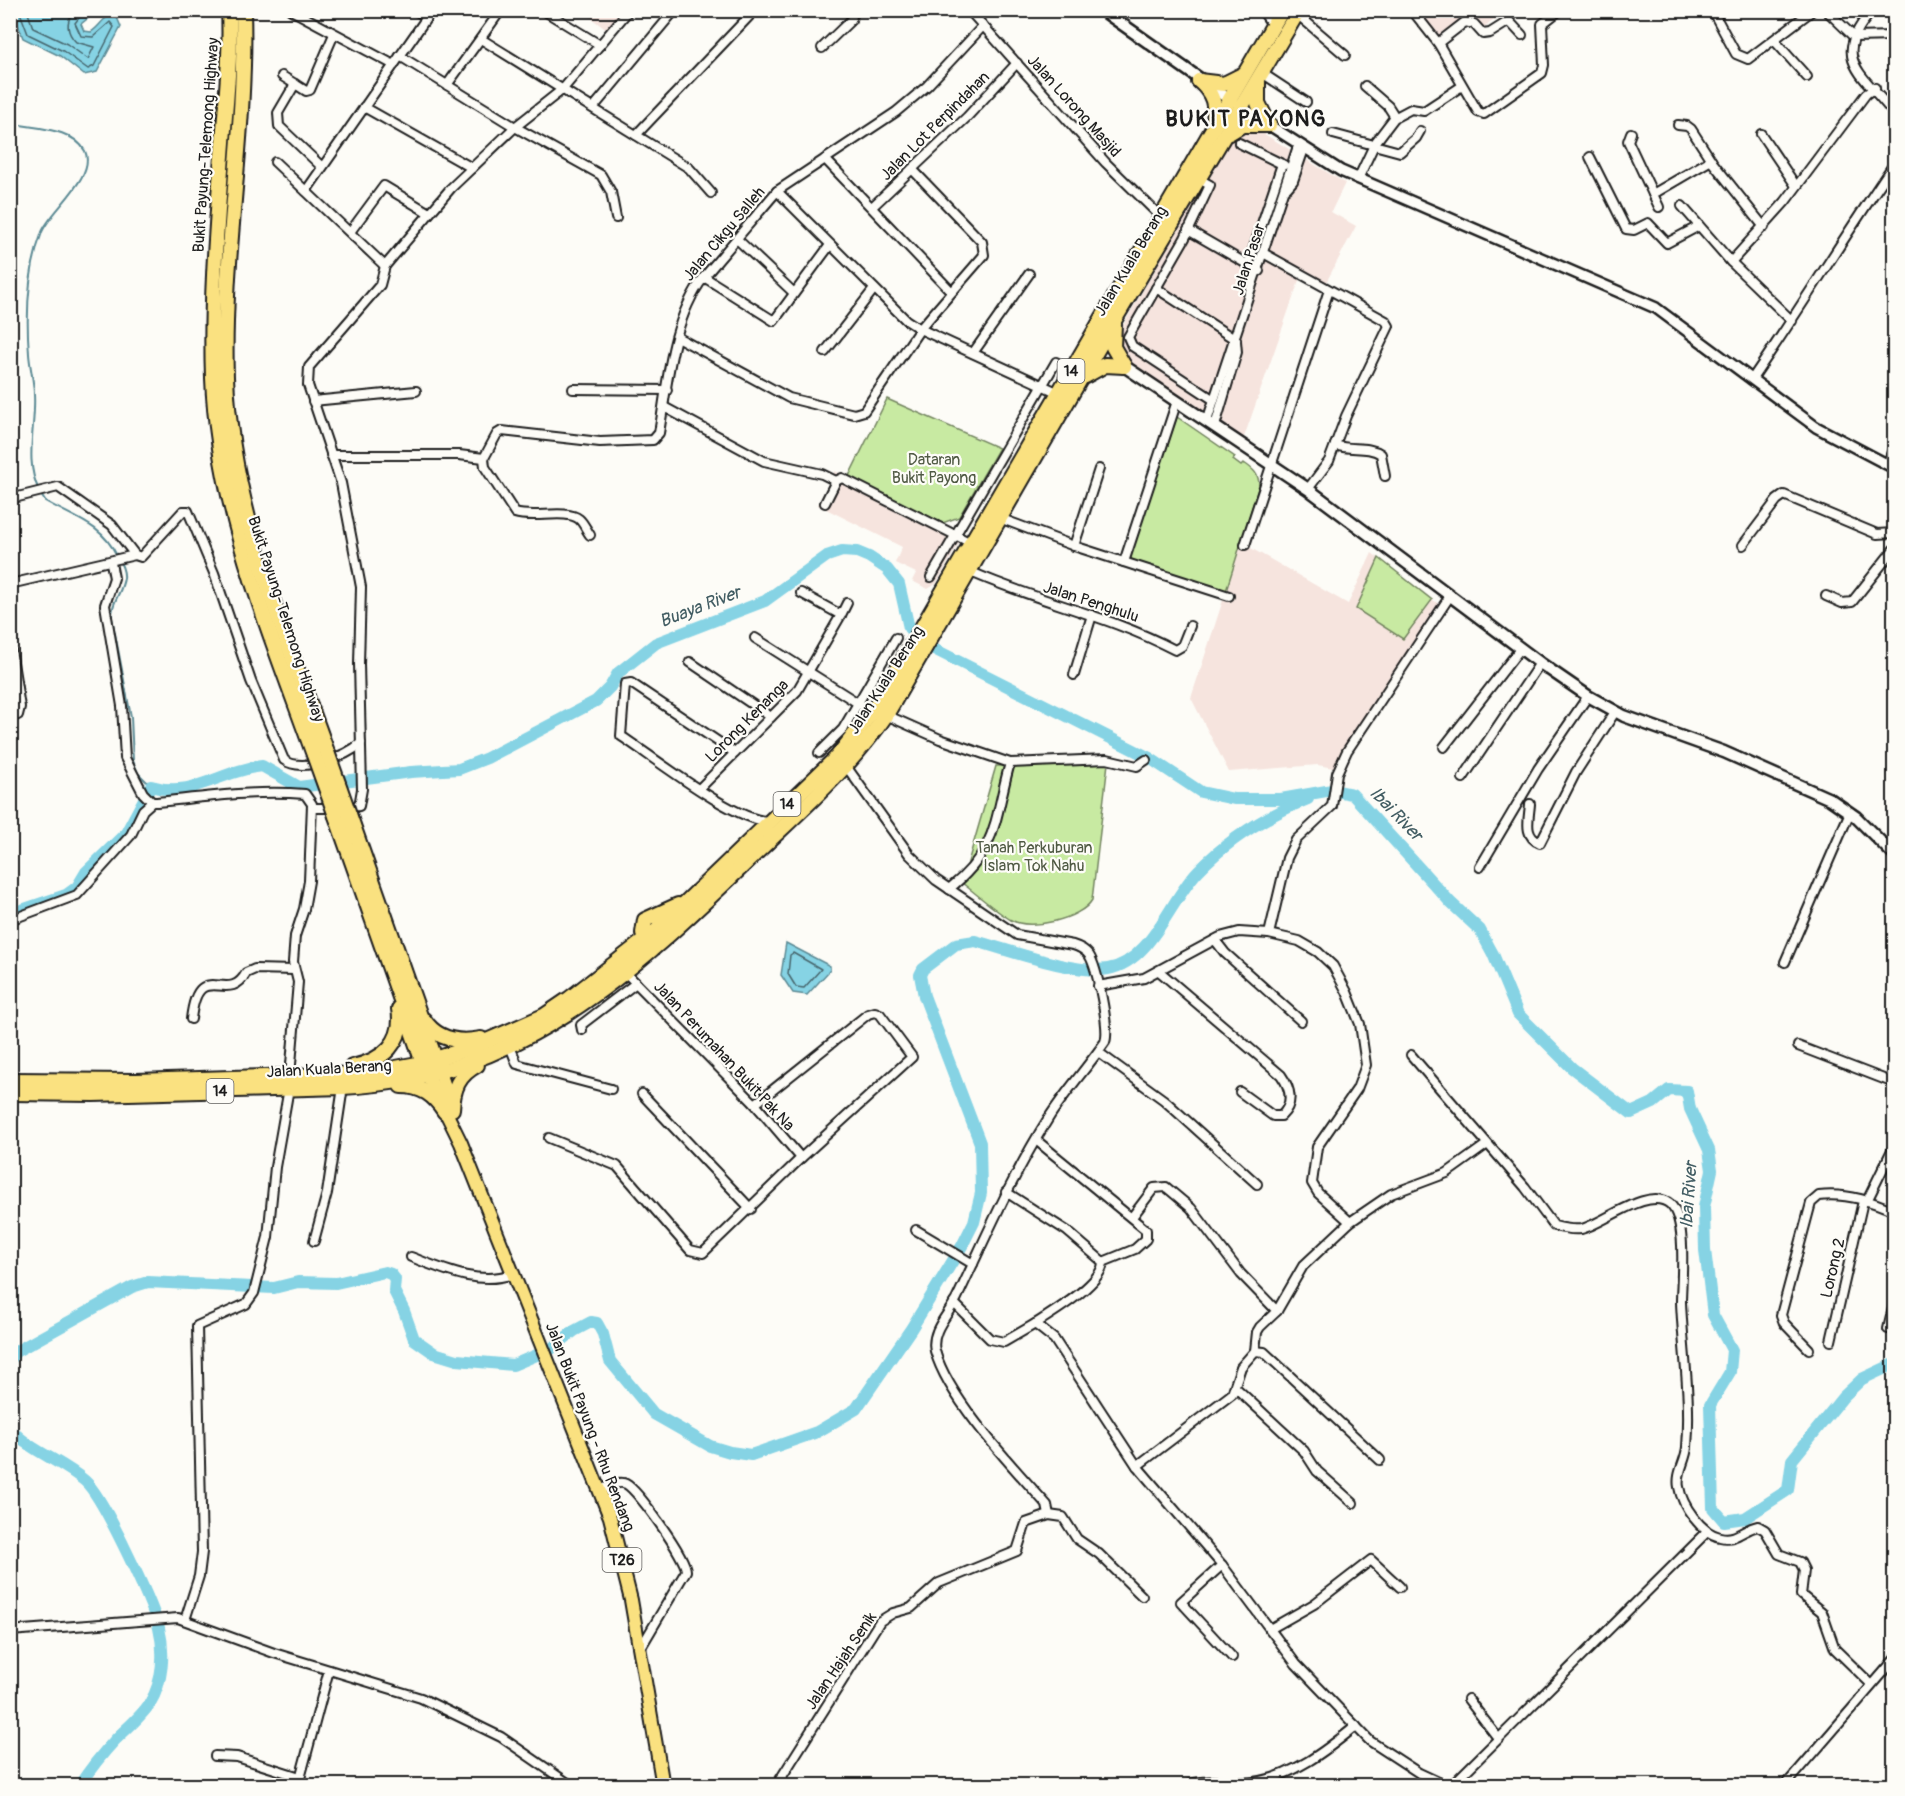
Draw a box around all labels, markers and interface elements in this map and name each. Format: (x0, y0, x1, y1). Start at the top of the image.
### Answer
street label: Bukit Payung-Telemong Highway (189, 37, 223, 253)
street label: Jalan Lorong Masjid (1023, 51, 1125, 161)
street label: Jalan Lot Perpindahan (876, 67, 994, 185)
district label: BUKIT PAYONG (1165, 105, 1327, 133)
street label: Jalan Cikgu Salleh (679, 183, 769, 285)
street label: Jalan Kuala Berang (1090, 202, 1172, 320)
street label: Jalan Pasar (1228, 220, 1270, 297)
road number: 14 (1058, 359, 1084, 383)
park label: Dataran Bukit Payong (892, 450, 976, 488)
street label: Bukit Payung-Telemong Highway (243, 514, 329, 725)
street label: Jalan Penghulu (1041, 577, 1141, 627)
water label: Buaya River (656, 580, 746, 633)
street label: Jalan Kuala Berang (844, 622, 928, 738)
street label: Lorong Kenanga (701, 675, 793, 767)
water label: Ibai River (1364, 782, 1429, 848)
road number: 14 (774, 792, 800, 816)
park label: Tanah Perkuburan Islam Tok Nahu (975, 838, 1093, 876)
street label: Jalan Perumahan Bukit Pak Na (649, 977, 799, 1135)
street label: Jalan Kuala Berang (266, 1056, 392, 1082)
road number: 14 (206, 1079, 234, 1103)
water label: Ibai River (1675, 1158, 1703, 1229)
street label: Lorong 2 (1816, 1236, 1850, 1300)
street label: Jalan Bukit Payung - Rhu Rendang (541, 1320, 639, 1534)
road number: T26 (602, 1548, 642, 1572)
street label: Jalan Hajah Senik (801, 1608, 881, 1714)

